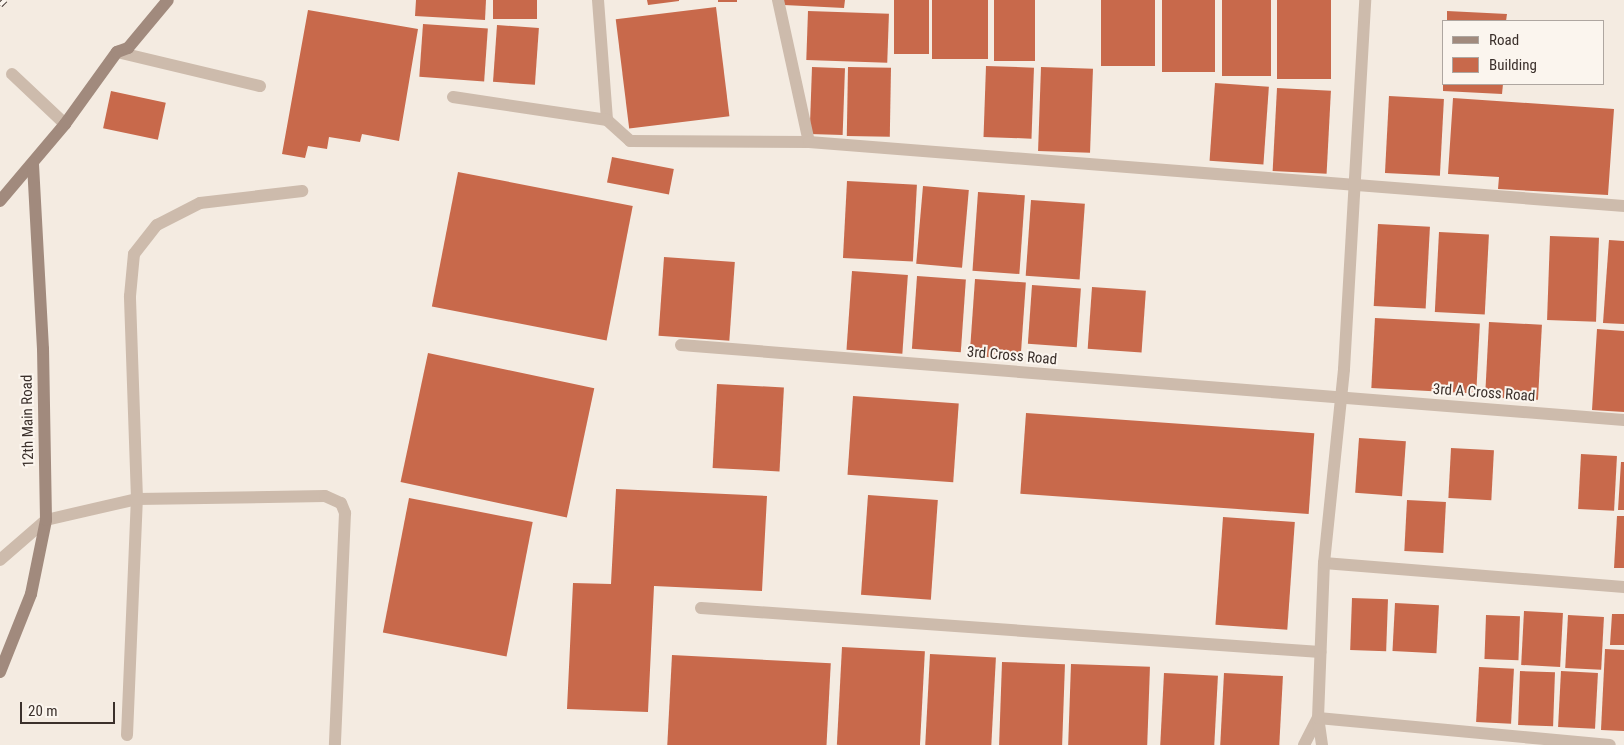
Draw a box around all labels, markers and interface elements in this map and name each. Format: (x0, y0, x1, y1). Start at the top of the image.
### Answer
legend (1442, 20, 1604, 85)
text: Road (1489, 31, 1519, 49)
text: Building (1489, 56, 1537, 74)
street label: 3rd Cross Road (966, 343, 1058, 369)
street label: 12th Main Road (18, 374, 38, 468)
street label: 3rd A Cross Road (1432, 380, 1536, 406)
scale bar (22, 692, 118, 724)
text: 20 m (28, 702, 58, 720)

